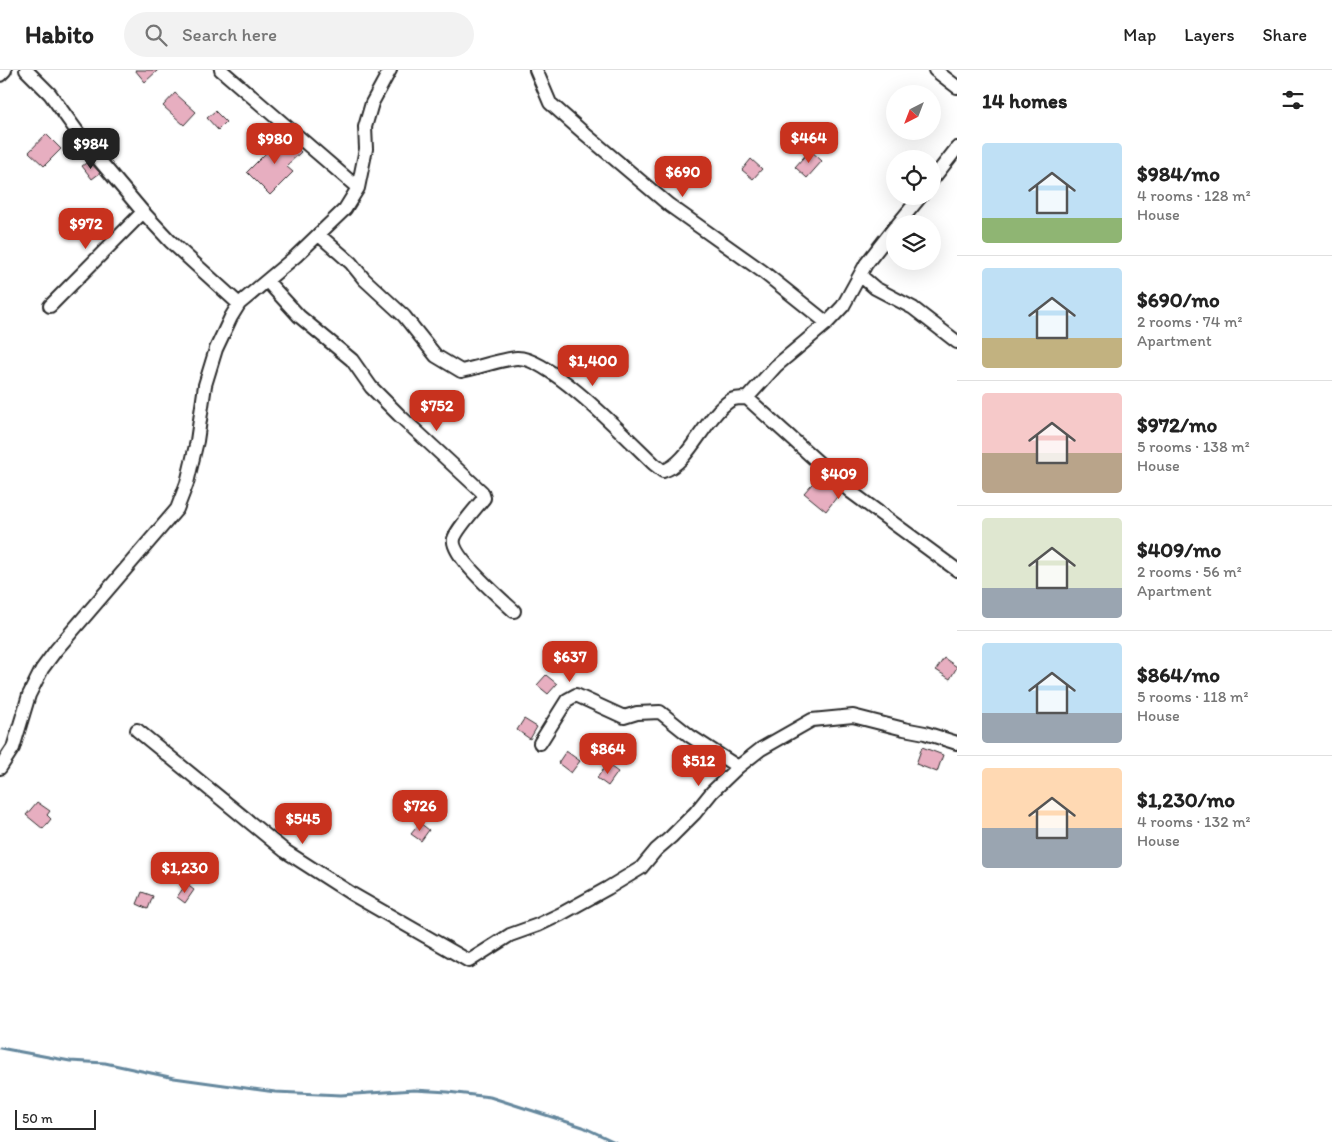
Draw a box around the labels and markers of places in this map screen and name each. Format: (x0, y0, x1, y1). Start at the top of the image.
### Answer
pin: $980 (245, 122, 305, 165)
pin: $464 (779, 122, 839, 164)
pin: $984 (61, 128, 121, 170)
pin: $690 (653, 156, 713, 198)
pin: $972 (56, 208, 116, 250)
pin: $1,400 (552, 344, 634, 387)
pin: $752 (407, 390, 467, 432)
pin: $409 (809, 458, 869, 500)
pin: $637 (540, 640, 600, 683)
pin: $864 (578, 732, 638, 775)
pin: $512 (669, 744, 729, 787)
pin: $726 (390, 790, 450, 832)
pin: $545 (273, 802, 333, 845)
pin: $1,230 (144, 852, 226, 894)

